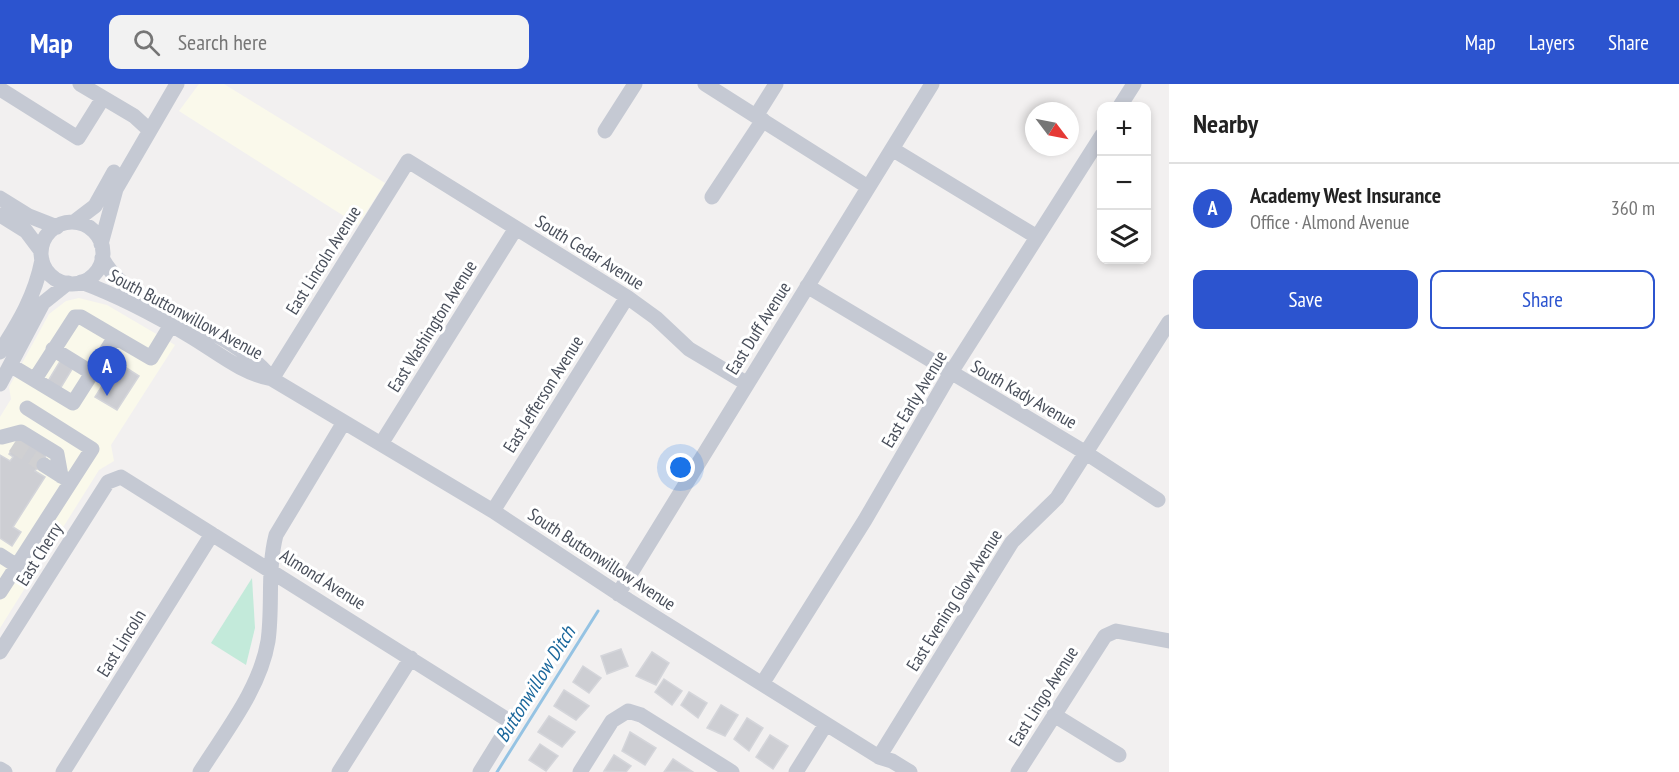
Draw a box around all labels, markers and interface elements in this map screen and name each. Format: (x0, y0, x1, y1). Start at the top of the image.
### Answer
search box (109, 15, 529, 69)
text: Map (30, 24, 73, 61)
icon: search (130, 26, 163, 59)
text: Search here (178, 28, 267, 56)
text: Map (1465, 29, 1496, 56)
text: Layers (1529, 29, 1575, 56)
text: Share (1608, 29, 1649, 56)
north arrow (1025, 102, 1079, 156)
map controls (1097, 102, 1151, 264)
button: + (1097, 102, 1151, 156)
text: Nearby (1193, 107, 1258, 140)
button: − (1097, 156, 1151, 210)
text: Academy West Insurance (1250, 181, 1441, 209)
text: A (1207, 195, 1218, 221)
text: 360 m (1611, 195, 1655, 221)
street label: East Lincoln Avenue (280, 201, 366, 319)
street label: South Cedar Avenue (531, 209, 649, 295)
text: Office · Almond Avenue (1250, 209, 1410, 235)
button: layers (1097, 210, 1151, 264)
street label: East Washington Avenue (382, 256, 482, 396)
street label: South Buttonwillow Avenue (105, 264, 267, 364)
button: Save (1193, 270, 1418, 329)
button: Share (1430, 270, 1655, 329)
street label: East Duff Avenue (720, 277, 796, 379)
street label: East Jefferson Avenue (498, 331, 588, 457)
pin: A (88, 346, 126, 396)
street label: East Early Avenue (876, 346, 952, 452)
street label: South Kady Avenue (967, 354, 1081, 434)
your location (666, 453, 695, 482)
street label: South Buttonwillow Avenue (524, 503, 680, 615)
street label: East Cherry (11, 518, 67, 590)
street label: East Evening Glow Avenue (901, 525, 1007, 675)
street label: Almond Avenue (276, 544, 370, 614)
street label: East Lincoln (91, 605, 151, 681)
water label: Buttonwillow Ditch (489, 620, 582, 747)
street label: East Lingo Avenue (1003, 642, 1083, 750)

